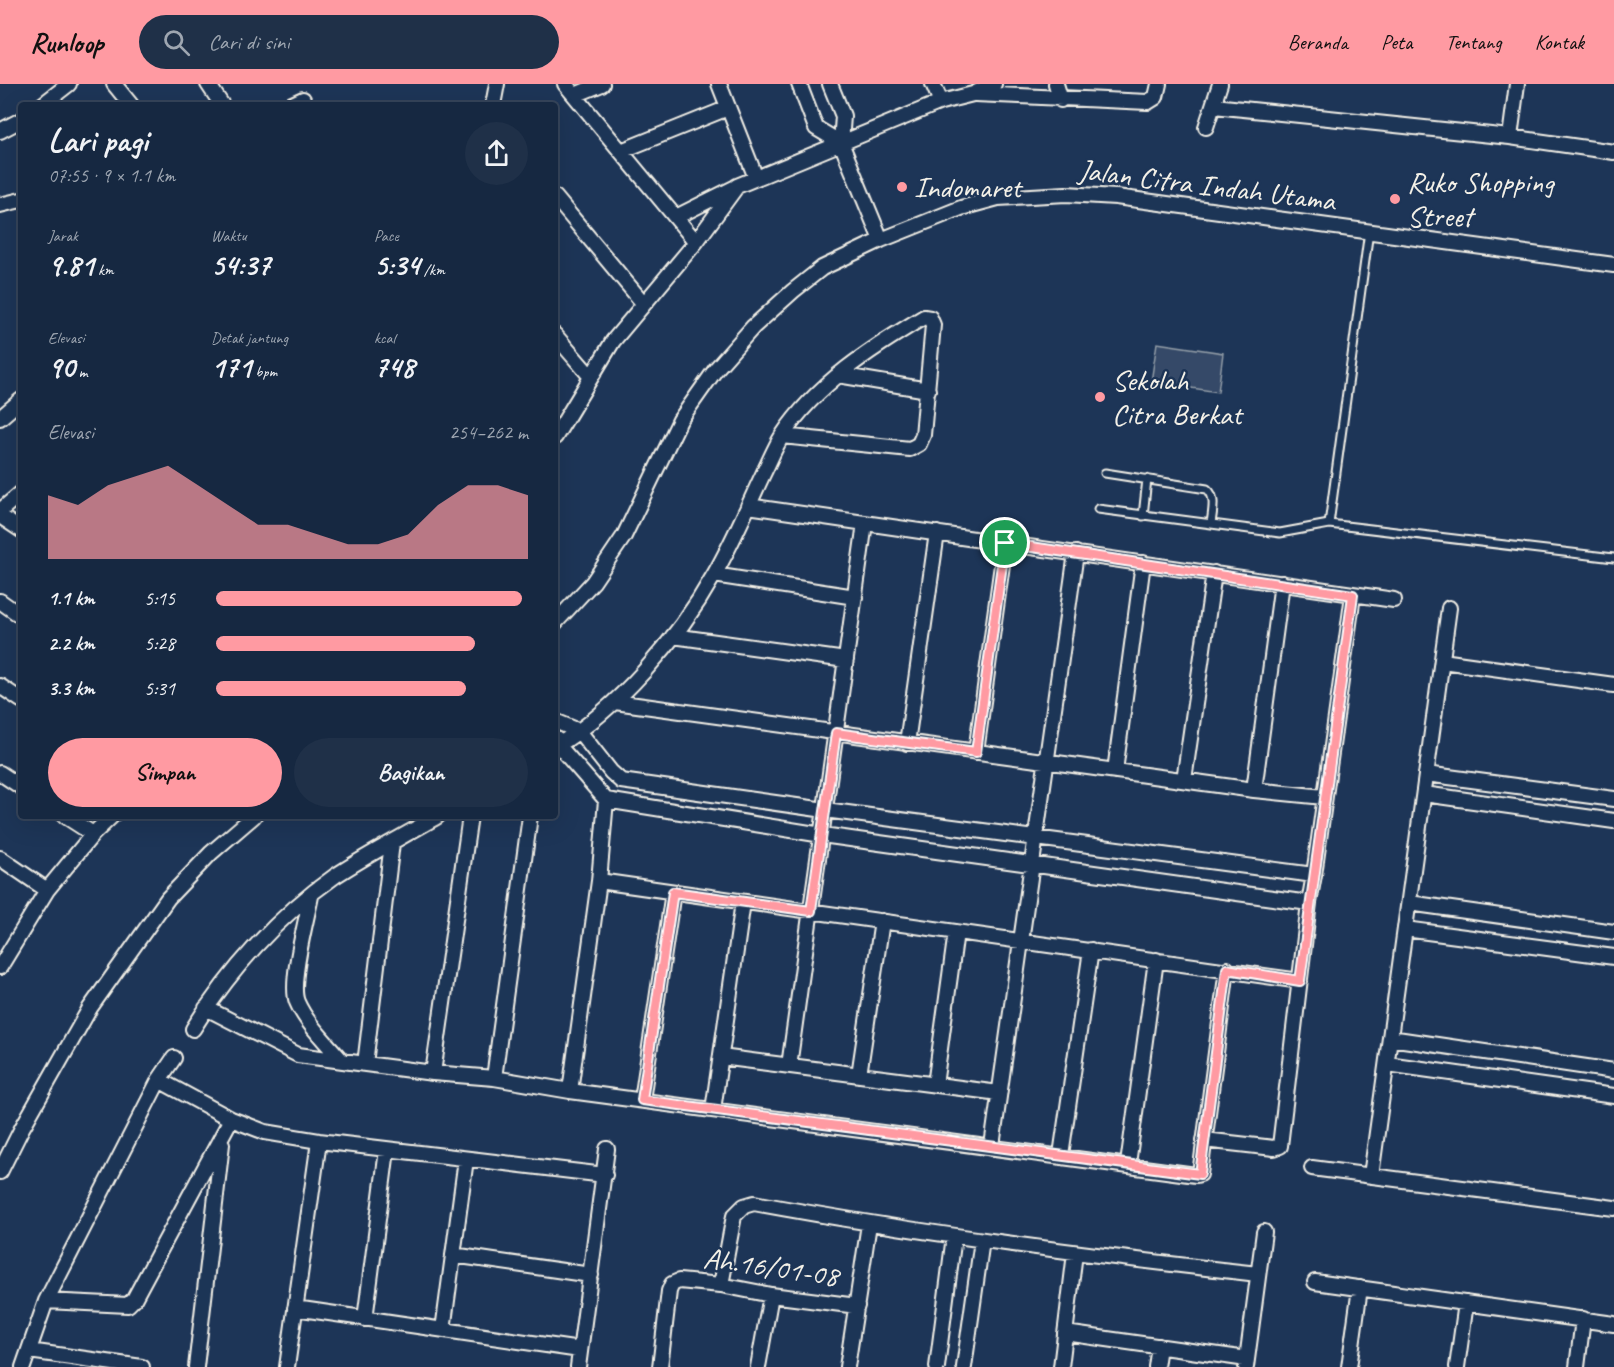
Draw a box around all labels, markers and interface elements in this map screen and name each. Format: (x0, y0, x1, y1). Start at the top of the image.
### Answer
search box (139, 15, 559, 69)
text: Runloop (30, 25, 103, 60)
icon: search (160, 26, 193, 59)
text: Cari di sini (208, 28, 290, 56)
text: Beranda (1288, 29, 1348, 55)
text: Peta (1381, 29, 1412, 55)
text: Tentang (1445, 29, 1502, 55)
text: Kontak (1535, 29, 1584, 55)
text: Lari pagi (48, 119, 148, 161)
button: share (465, 122, 528, 185)
street label: Jalan Citra Indah Utama (1075, 150, 1339, 220)
text: 07:55 · 9 × 1.1 km (48, 163, 175, 188)
place label: Ruko Shopping Street (1407, 163, 1556, 235)
place label: Indomaret (914, 168, 1024, 206)
marker: Indomaret (895, 180, 909, 194)
marker: Ruko Shopping Street (1388, 192, 1402, 206)
text: Jarak (48, 226, 78, 246)
text: Waktu (211, 226, 247, 246)
text: Pace (374, 226, 399, 246)
text: 9.81 (48, 246, 94, 284)
text: 54:37 (211, 246, 270, 284)
text: 5:34 (374, 246, 420, 284)
text: km (94, 260, 114, 280)
text: /km (420, 260, 445, 280)
text: Elevasi (48, 328, 85, 348)
text: Detak jantung (211, 328, 288, 348)
text: kcal (374, 328, 395, 348)
text: 90 (48, 348, 75, 386)
text: 171 (211, 348, 251, 386)
text: 748 (374, 348, 414, 386)
place label: Sekolah Citra Berkat (1112, 361, 1245, 433)
text: m (75, 362, 87, 382)
text: bpm (251, 362, 277, 382)
marker: Sekolah Citra Berkat (1093, 390, 1107, 404)
text: Elevasi (48, 420, 94, 445)
text: 254–262 m (449, 420, 528, 445)
pin (979, 517, 1030, 568)
icon: arrive (988, 526, 1021, 559)
text: 1.1 km (48, 586, 95, 611)
text: 5:15 (144, 586, 175, 611)
text: 2.2 km (48, 631, 95, 656)
text: 5:28 (144, 631, 175, 656)
text: 3.3 km (48, 676, 95, 701)
text: 5:31 (144, 676, 175, 701)
button: Simpan (48, 738, 282, 807)
button: Bagikan (294, 738, 528, 807)
street label: Ah.16/01-08 (701, 1239, 843, 1296)

